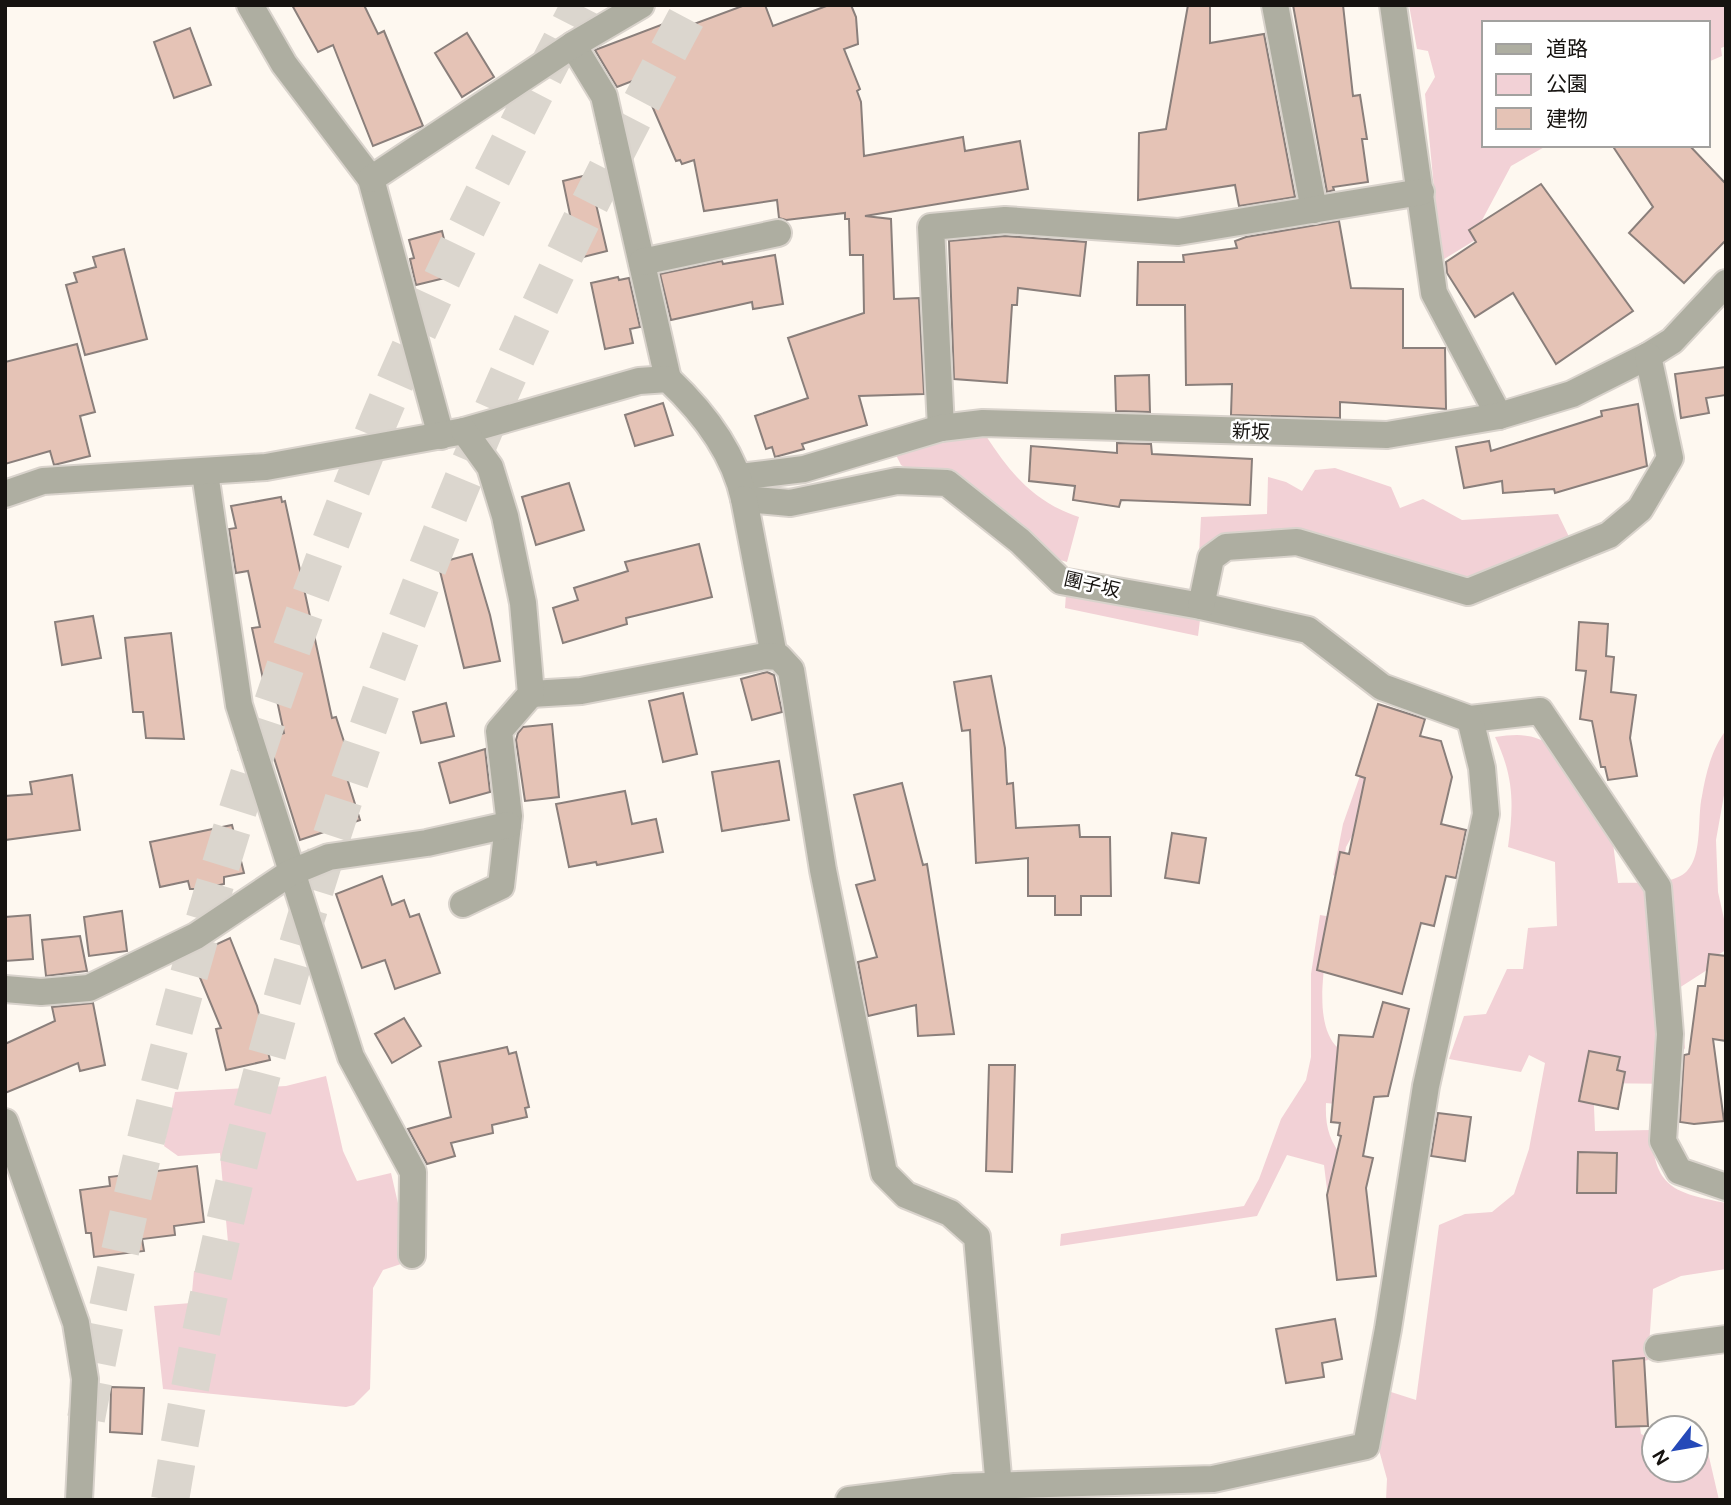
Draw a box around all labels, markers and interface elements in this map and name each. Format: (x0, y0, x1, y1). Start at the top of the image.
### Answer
legend (1482, 21, 1710, 147)
text: 道路 (1546, 35, 1588, 63)
text: 公園 (1546, 70, 1588, 98)
text: 建物 (1546, 105, 1588, 133)
street label: 新坂 (1232, 418, 1270, 445)
street label: 團子坂 (1061, 566, 1122, 603)
north arrow (1640, 1414, 1710, 1484)
text: N (1647, 1445, 1675, 1470)

